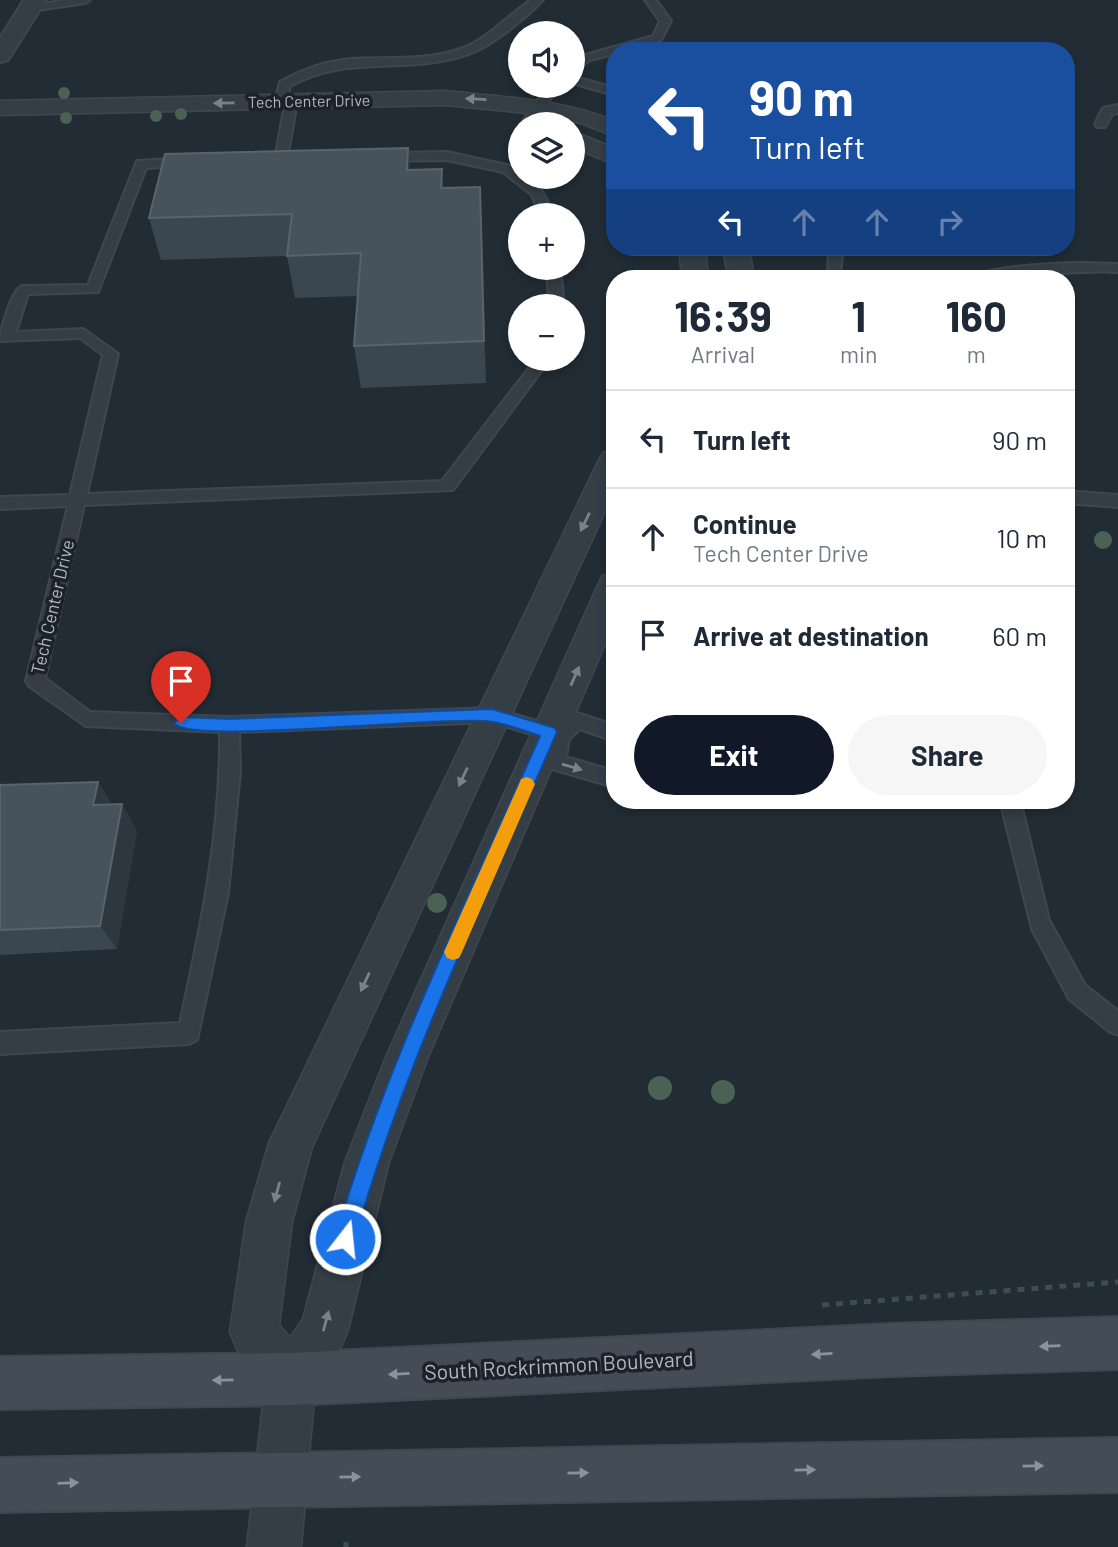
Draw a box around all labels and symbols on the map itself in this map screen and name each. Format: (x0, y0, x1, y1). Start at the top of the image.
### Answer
street label: Tech Center Drive (248, 90, 370, 111)
one-way arrow (465, 94, 487, 105)
one-way arrow (213, 97, 235, 108)
one-way arrow (579, 512, 590, 532)
street label: Tech Center Drive (26, 537, 78, 676)
pin (151, 651, 211, 723)
one-way arrow (570, 665, 581, 686)
one-way arrow (562, 763, 583, 773)
one-way arrow (457, 767, 468, 787)
one-way arrow (359, 972, 370, 992)
one-way arrow (272, 1182, 282, 1203)
position arrow (308, 1202, 382, 1276)
one-way arrow (321, 1310, 331, 1331)
one-way arrow (1039, 1340, 1061, 1351)
street label: South Rockrimmon Boulevard (424, 1345, 694, 1384)
one-way arrow (811, 1348, 833, 1359)
one-way arrow (388, 1368, 410, 1379)
one-way arrow (212, 1374, 234, 1386)
one-way arrow (1022, 1461, 1044, 1472)
one-way arrow (795, 1464, 817, 1476)
one-way arrow (567, 1467, 589, 1479)
one-way arrow (340, 1471, 362, 1483)
one-way arrow (57, 1478, 79, 1489)

